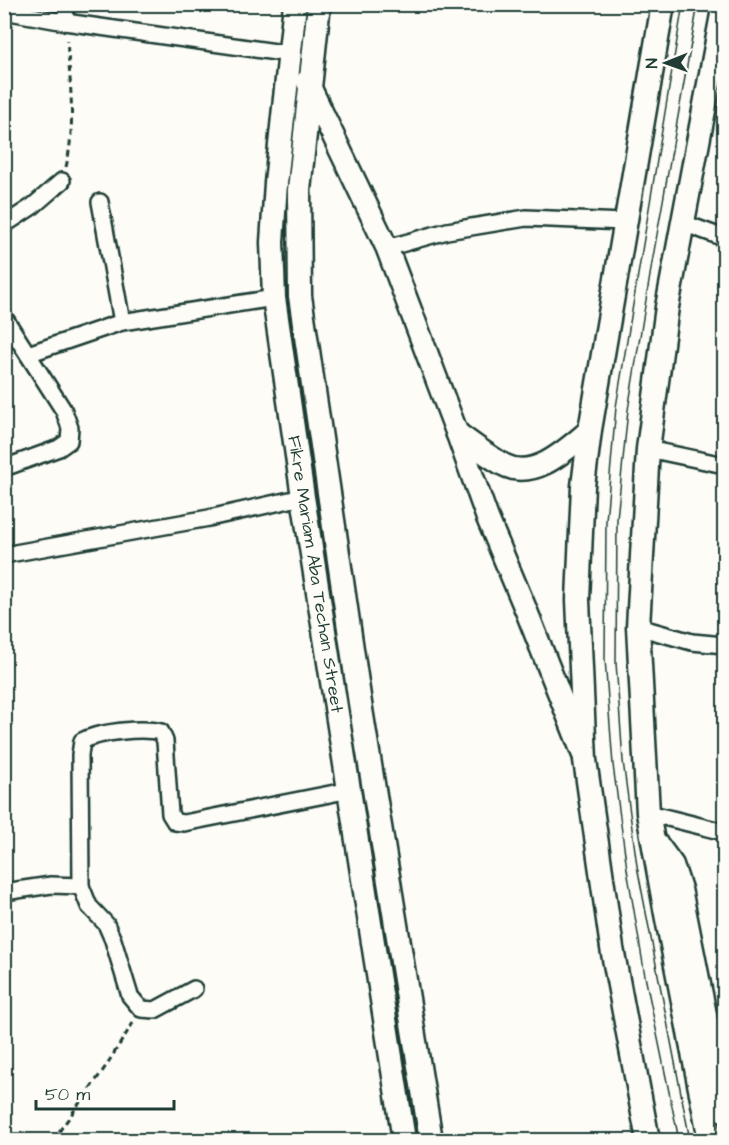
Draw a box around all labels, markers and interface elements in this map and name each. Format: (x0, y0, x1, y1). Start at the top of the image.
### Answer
north arrow (636, 33, 696, 93)
text: N (641, 58, 663, 68)
street label: Fikre Mariam Aba Techan Street (281, 434, 350, 715)
scale bar (36, 1073, 174, 1111)
text: 50 m (45, 1082, 90, 1107)

